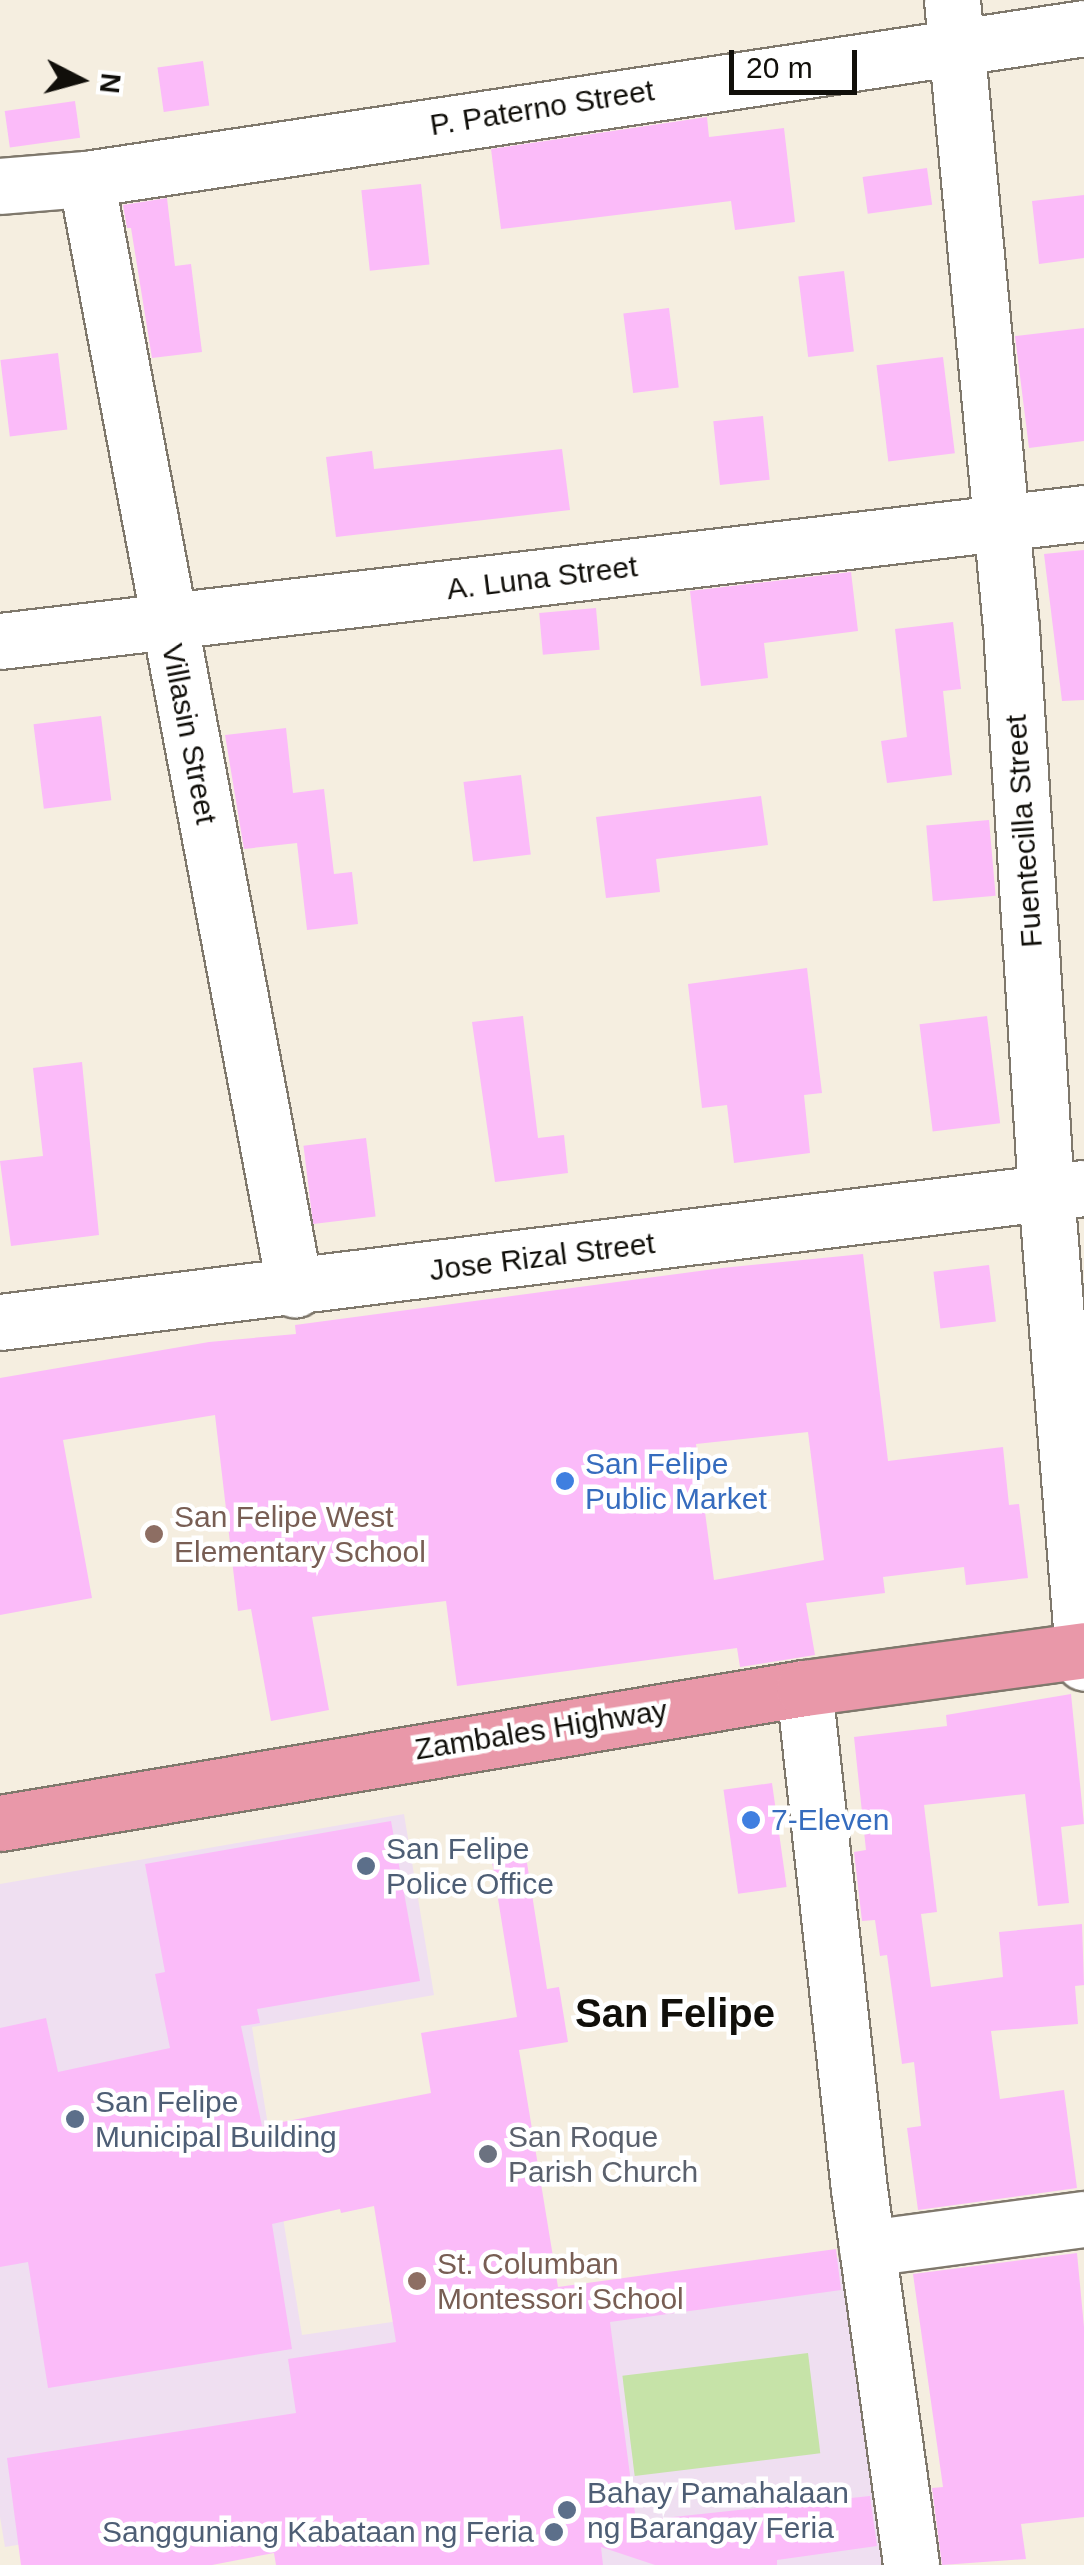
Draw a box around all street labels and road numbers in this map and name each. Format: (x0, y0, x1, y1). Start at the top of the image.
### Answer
street label: P. Paterno Street (427, 73, 657, 143)
street label: A. Luna Street (445, 548, 639, 608)
street label: Villasin Street (154, 641, 224, 827)
street label: Fuentecilla Street (998, 713, 1050, 949)
street label: Jose Rizal Street (427, 1225, 657, 1289)
street label: Zambales Highway (412, 1692, 670, 1768)

